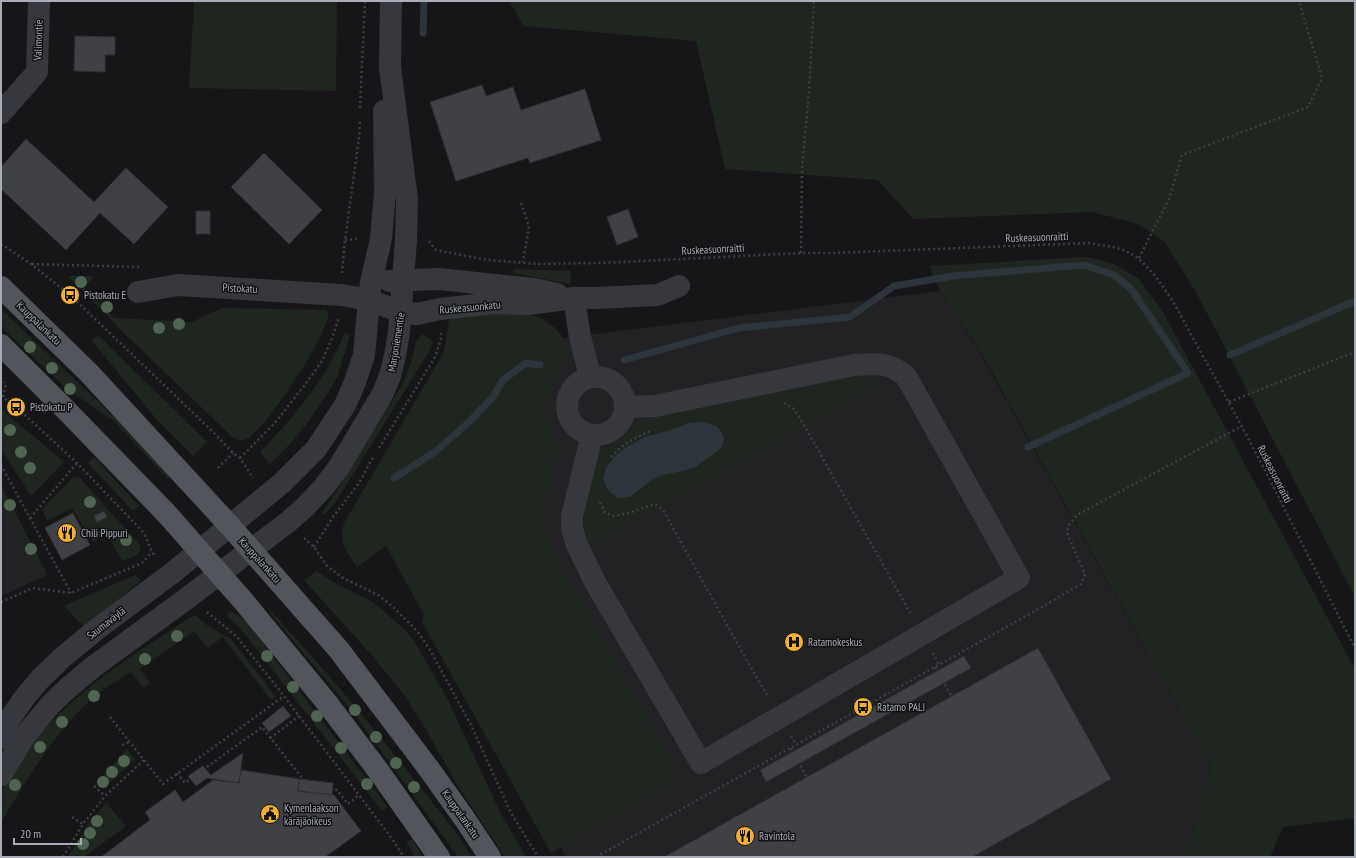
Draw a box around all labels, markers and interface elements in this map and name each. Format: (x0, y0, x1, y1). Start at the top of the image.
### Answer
street label: Valimontie (30, 19, 46, 62)
street label: Ruskeasuonraitti (1005, 229, 1069, 245)
street label: Ruskeasuonraitti (681, 240, 745, 258)
street label: Pistokatu (222, 280, 258, 296)
bus stop icon: Pistokatu E (59, 284, 81, 306)
place label: Pistokatu E (84, 288, 127, 302)
street label: Ruskeasuonkatu (439, 297, 501, 317)
street label: Kauppalankatu (14, 298, 64, 348)
street label: Marjoniementie (384, 311, 408, 373)
bus stop icon: Pistokatu P (5, 396, 27, 418)
place label: Pistokatu P (30, 400, 73, 414)
street label: Ruskeasuonraitti (1254, 443, 1296, 505)
restaurant icon: Chili Pippuri (56, 522, 78, 544)
place label: Chili Pippuri (81, 526, 128, 540)
street label: Kauppalankatu (236, 534, 284, 586)
street label: Saumaväylä (84, 604, 128, 642)
hospital icon: Ratamokeskus (783, 631, 805, 653)
place label: Ratamokeskus (808, 635, 862, 649)
bus stop icon: Ratamo PALI (852, 696, 874, 718)
place label: Ratamo PALI (877, 700, 925, 714)
street label: Kauppalankatu (439, 787, 483, 841)
place label: Kymenlaakson käräjäoikeus (284, 801, 339, 828)
public building icon: Kymenlaakson käräjäoikeus (259, 803, 281, 825)
scale bar (14, 820, 81, 846)
restaurant icon: Ravintola (734, 825, 756, 847)
text: 20 m (20, 826, 41, 841)
place label: Ravintola (759, 829, 795, 843)

